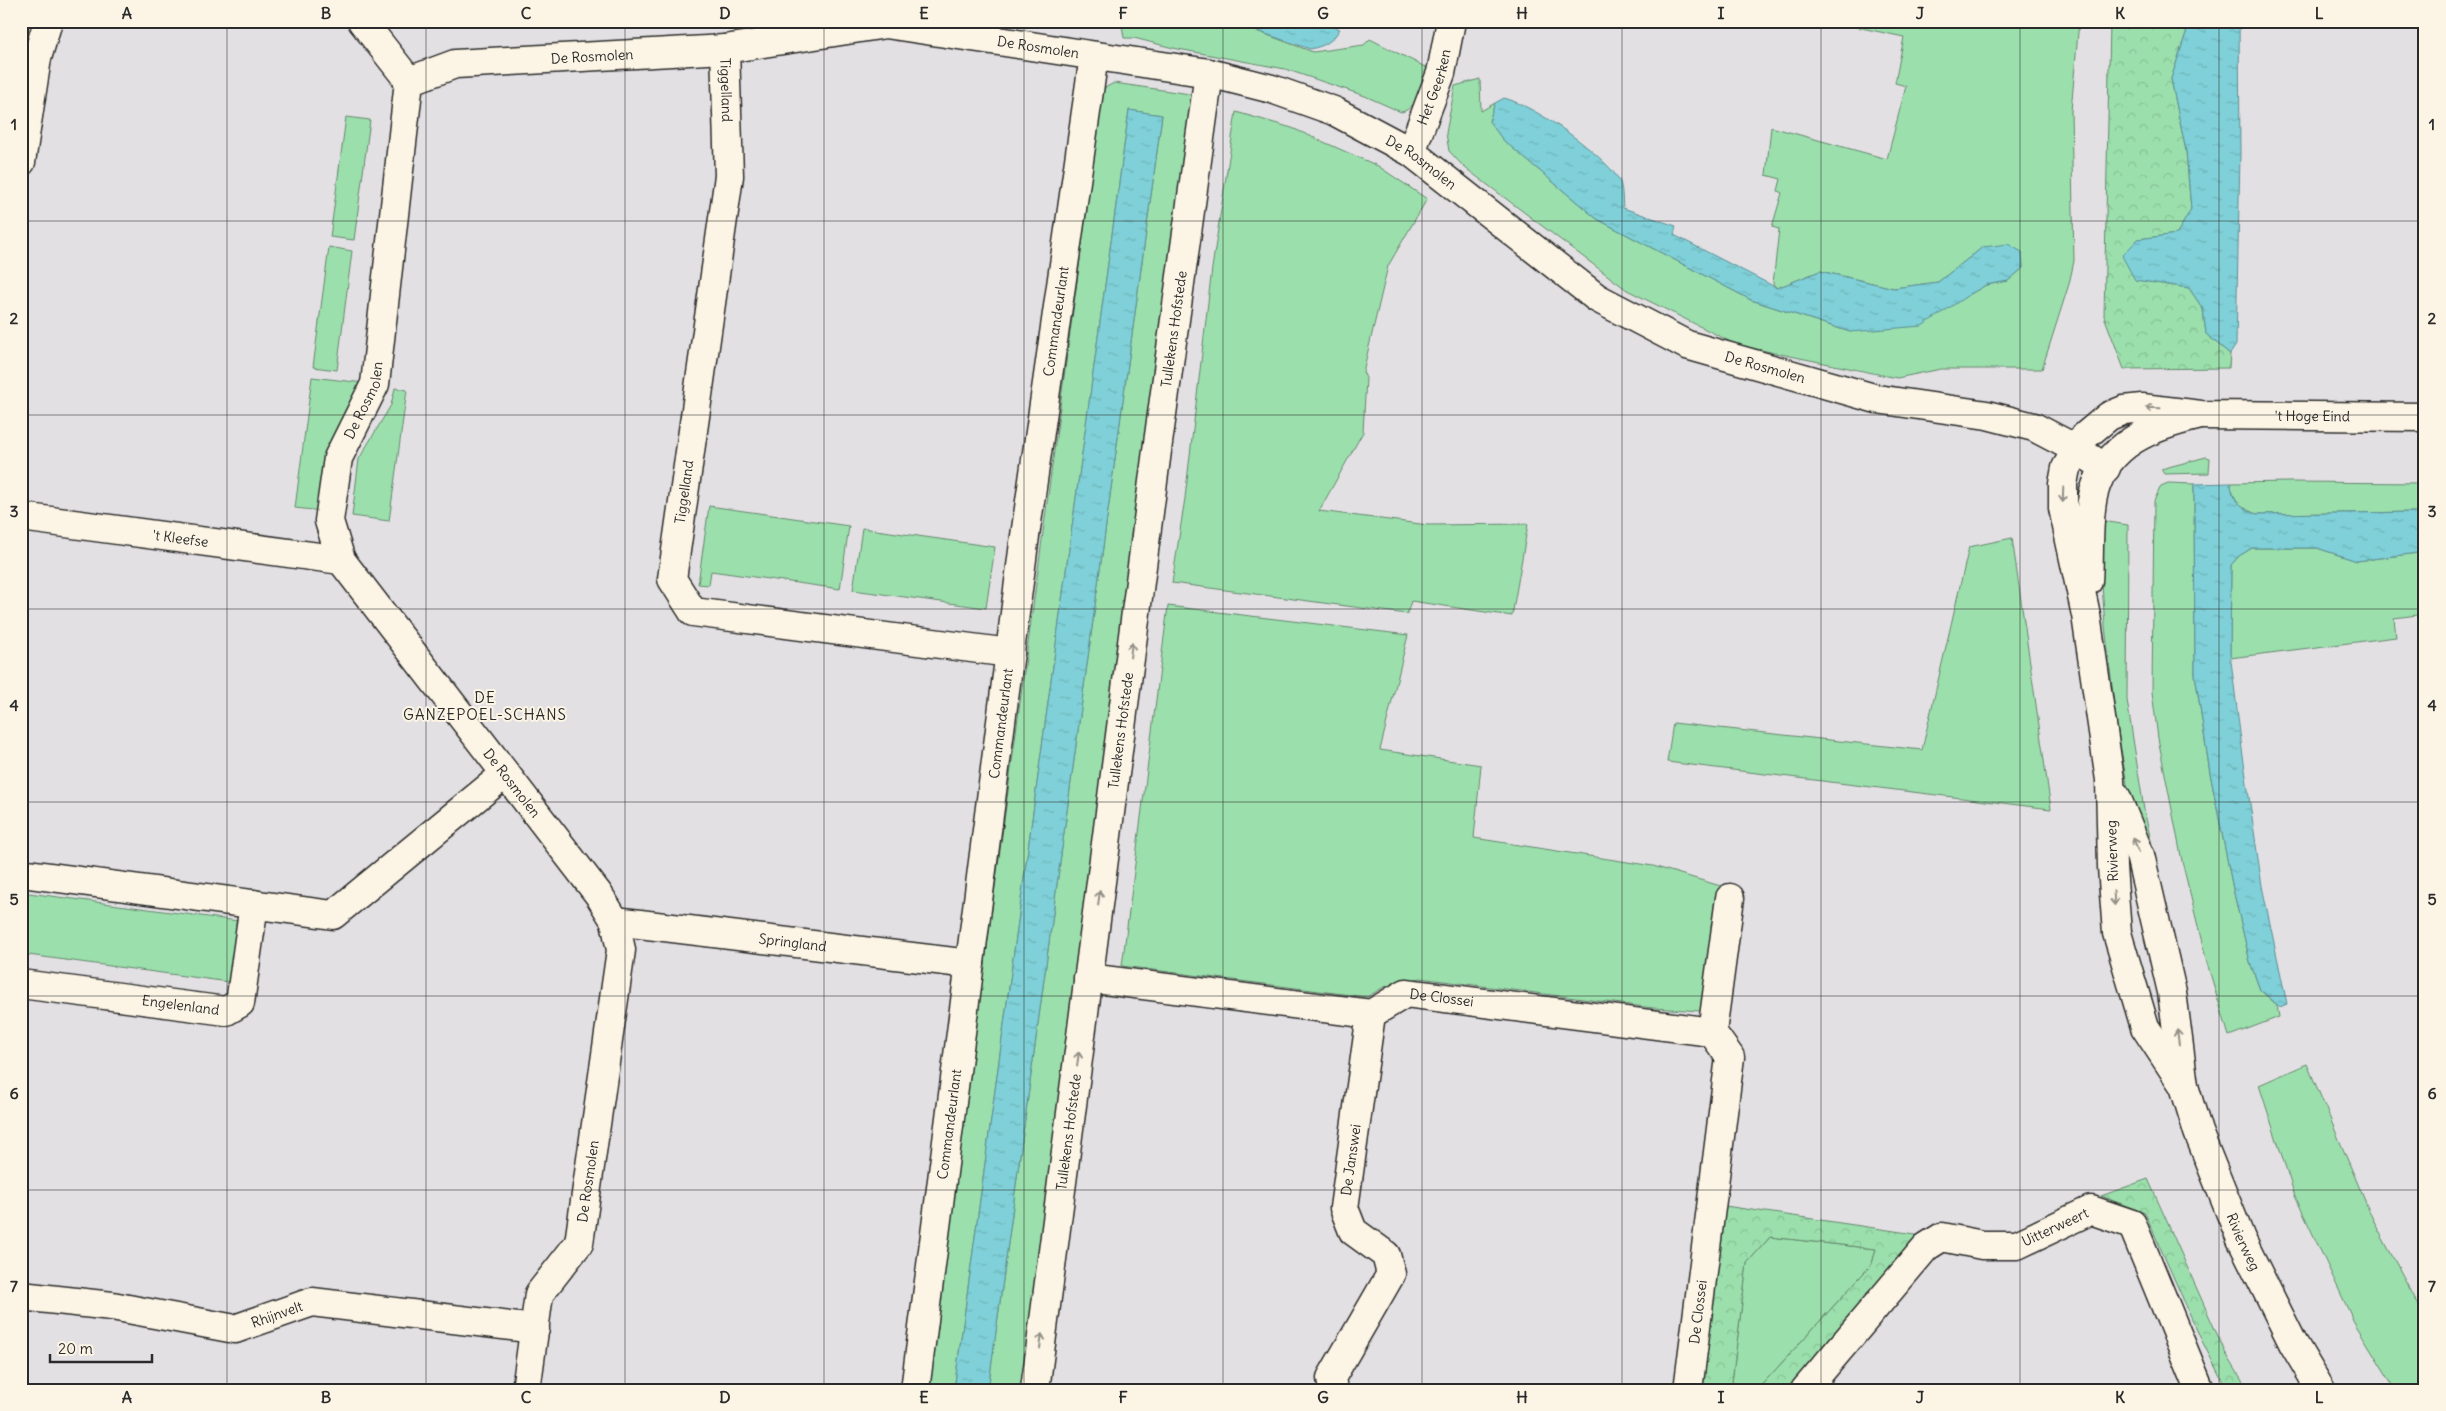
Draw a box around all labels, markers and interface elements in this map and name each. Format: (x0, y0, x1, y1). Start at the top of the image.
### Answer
text: A (122, 3, 132, 23)
text: B (321, 3, 332, 23)
text: C (521, 3, 532, 23)
text: D (719, 3, 731, 23)
text: E (919, 3, 929, 23)
text: F (1118, 3, 1128, 23)
text: G (1317, 3, 1329, 23)
text: H (1516, 3, 1528, 23)
text: I (1718, 3, 1725, 23)
text: J (1916, 3, 1925, 23)
text: K (2115, 3, 2125, 23)
text: L (2315, 3, 2324, 23)
street label: De Rosmolen (996, 32, 1080, 62)
street label: De Rosmolen (550, 45, 634, 68)
street label: Het Geerken (1413, 48, 1454, 128)
street label: Tiggelland (716, 58, 736, 122)
text: 1 (11, 114, 17, 134)
text: 1 (2429, 114, 2435, 134)
street label: De Rosmolen (1383, 131, 1460, 193)
street label: Commandeurlant (1039, 265, 1073, 378)
street label: Tullekens Hofstede (1157, 270, 1191, 388)
text: 2 (10, 308, 19, 328)
text: 2 (2428, 308, 2437, 328)
street label: De Rosmolen (1723, 347, 1807, 387)
street label: De Rosmolen (340, 361, 386, 442)
one-way arrow (2145, 404, 2161, 413)
street label: 't Hoge Eind (2275, 407, 2350, 425)
street label: Tiggelland (671, 459, 697, 525)
one-way arrow (2058, 486, 2067, 502)
text: 3 (9, 501, 19, 521)
text: 3 (2427, 501, 2437, 521)
street label: 't Kleefse (152, 526, 210, 551)
one-way arrow (1126, 642, 1136, 658)
street label: Commandeurlant (985, 667, 1017, 780)
street label: Tullekens Hofstede (1104, 671, 1137, 790)
district label: DE GANZEPOEL-SCHANS (403, 688, 567, 724)
text: 4 (9, 695, 19, 715)
text: 4 (2427, 695, 2437, 715)
street label: De Rosmolen (479, 745, 545, 821)
street label: Rivierweg (2102, 820, 2122, 882)
one-way arrow (2131, 838, 2140, 853)
text: 5 (9, 889, 19, 909)
text: 5 (2427, 889, 2437, 909)
one-way arrow (1094, 890, 1104, 906)
one-way arrow (2109, 890, 2119, 906)
street label: Springland (758, 929, 828, 956)
street label: De Clossei (1408, 985, 1475, 1011)
street label: Engelenland (141, 991, 220, 1019)
one-way arrow (2173, 1030, 2183, 1046)
one-way arrow (1073, 1051, 1083, 1067)
street label: Commandeurlant (933, 1068, 965, 1180)
street label: Tullekens Hofstede (1052, 1073, 1085, 1192)
text: 6 (9, 1083, 19, 1103)
text: 6 (2427, 1083, 2437, 1103)
street label: De Janswei (1337, 1123, 1365, 1197)
street label: De Rosmolen (573, 1139, 603, 1224)
street label: Uitterweert (2019, 1203, 2092, 1251)
street label: Rivierweg (2222, 1210, 2264, 1274)
text: 7 (10, 1276, 18, 1296)
text: 7 (2428, 1276, 2436, 1296)
street label: De Clossei (1685, 1279, 1711, 1345)
street label: Rhijnvelt (249, 1297, 305, 1332)
scale bar (50, 1331, 152, 1363)
one-way arrow (1036, 1334, 1046, 1350)
text: 20 m (58, 1339, 93, 1358)
text: A (122, 1387, 132, 1407)
text: B (321, 1387, 332, 1407)
text: C (521, 1387, 532, 1407)
text: D (719, 1387, 731, 1407)
text: E (919, 1387, 929, 1407)
text: F (1118, 1387, 1128, 1407)
text: G (1317, 1387, 1329, 1407)
text: H (1516, 1387, 1528, 1407)
text: I (1718, 1387, 1725, 1407)
text: J (1916, 1387, 1925, 1407)
text: K (2115, 1387, 2125, 1407)
text: L (2315, 1387, 2324, 1407)

